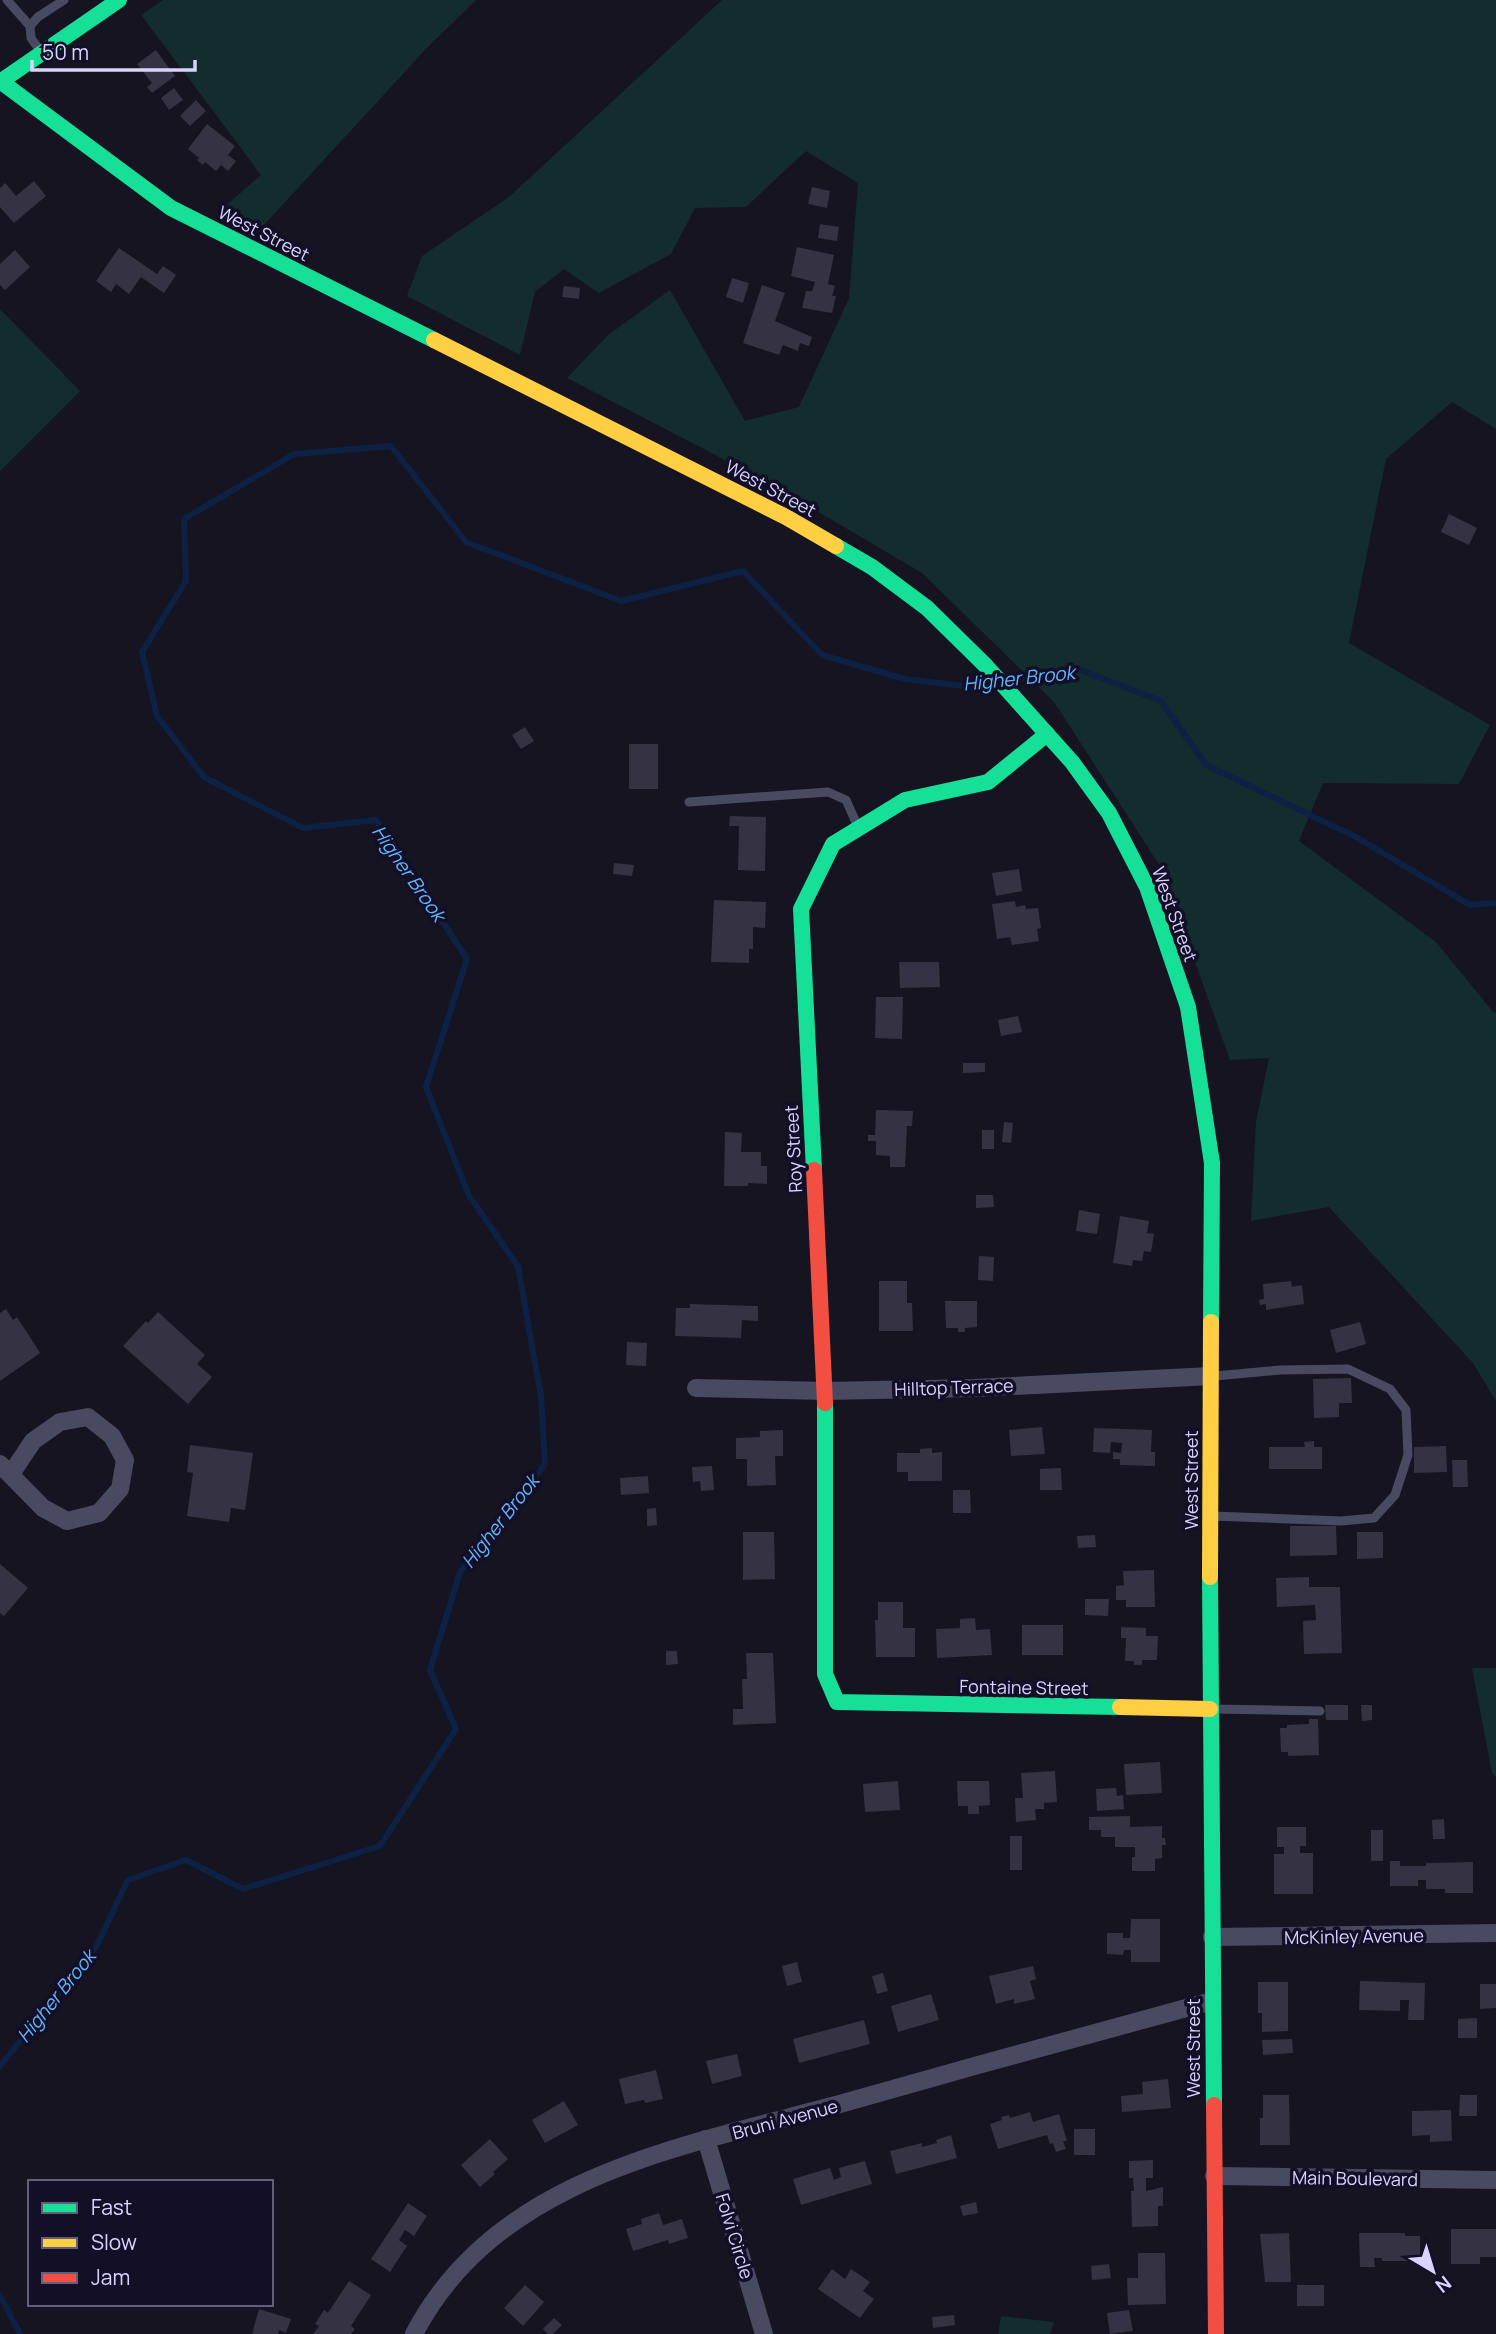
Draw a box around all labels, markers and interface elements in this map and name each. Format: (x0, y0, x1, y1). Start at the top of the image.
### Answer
scale bar (32, 28, 194, 72)
text: 50 m (42, 38, 89, 66)
street label: West Street (214, 200, 314, 266)
street label: West Street (721, 454, 821, 522)
water label: Higher Brook (962, 659, 1079, 697)
water label: Higher Brook (366, 820, 453, 928)
street label: West Street (1147, 863, 1203, 965)
street label: Roy Street (779, 1105, 807, 1193)
street label: Hilltop Terrace (894, 1373, 1014, 1401)
street label: West Street (1179, 1430, 1203, 1530)
water label: Higher Brook (455, 1467, 546, 1573)
street label: Fontaine Street (959, 1674, 1089, 1700)
street label: McKinley Avenue (1284, 1923, 1424, 1949)
water label: Higher Brook (11, 1942, 103, 2048)
street label: West Street (1181, 1998, 1205, 2098)
street label: Bruni Avenue (730, 2093, 840, 2145)
street label: Main Boulevard (1292, 2165, 1418, 2191)
legend (28, 2180, 273, 2306)
street label: Folvi Circle (711, 2190, 759, 2282)
text: Fast (91, 2193, 132, 2221)
text: Slow (91, 2228, 137, 2256)
north arrow (1398, 2236, 1468, 2306)
text: Jam (91, 2263, 130, 2291)
text: N (1430, 2270, 1457, 2299)

